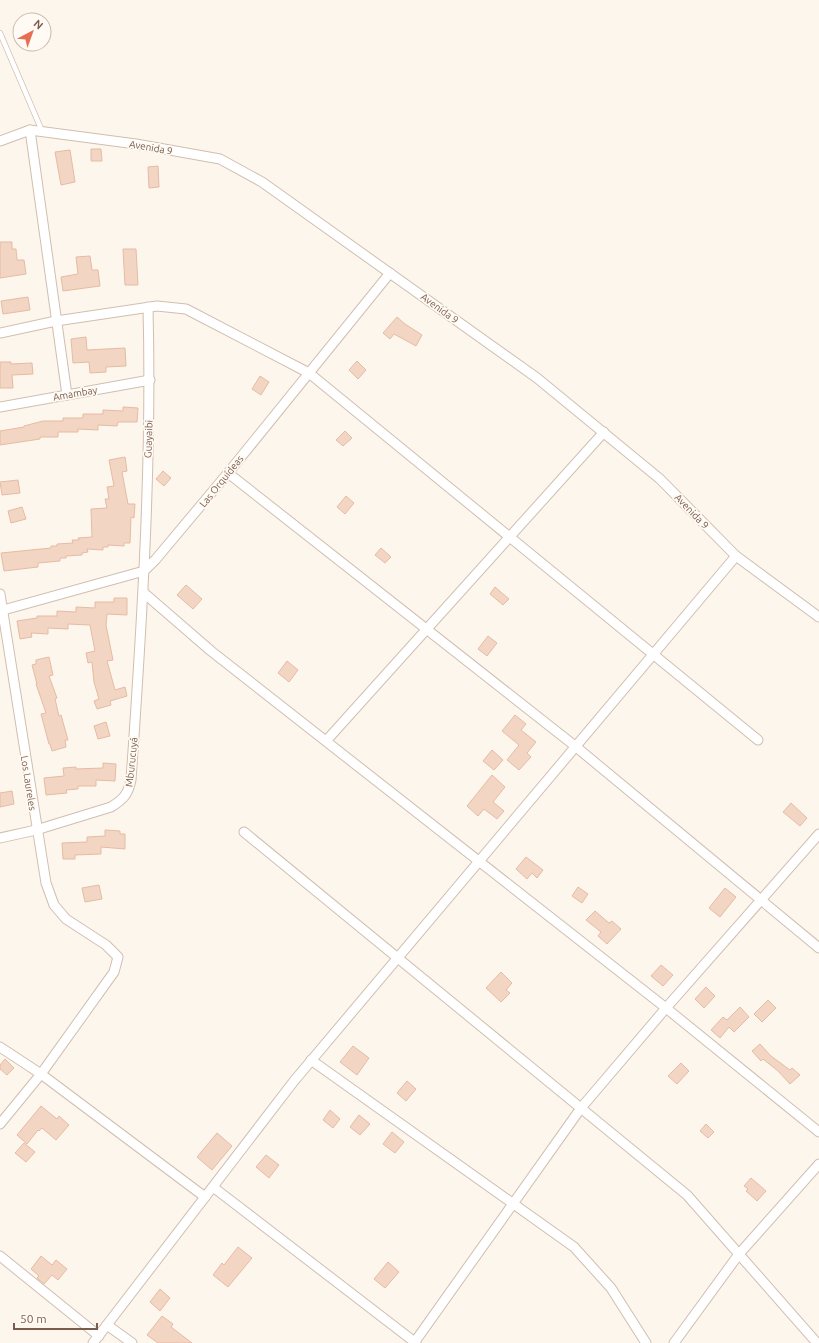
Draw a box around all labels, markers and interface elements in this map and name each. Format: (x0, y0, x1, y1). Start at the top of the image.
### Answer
north arrow (12, 12, 52, 52)
text: N (32, 17, 46, 32)
street label: Avenida 9 (128, 138, 173, 157)
street label: Avenida 9 (419, 291, 461, 326)
street label: Amambay (52, 384, 98, 403)
street label: Guayaibi (142, 420, 155, 458)
street label: Las Orquídeas (197, 453, 246, 509)
street label: Avenida 9 (672, 492, 711, 531)
street label: Mburucuyá (123, 737, 140, 788)
street label: Los Laureles (19, 755, 38, 811)
scale bar (14, 1305, 97, 1331)
text: 50 m (20, 1312, 47, 1325)

